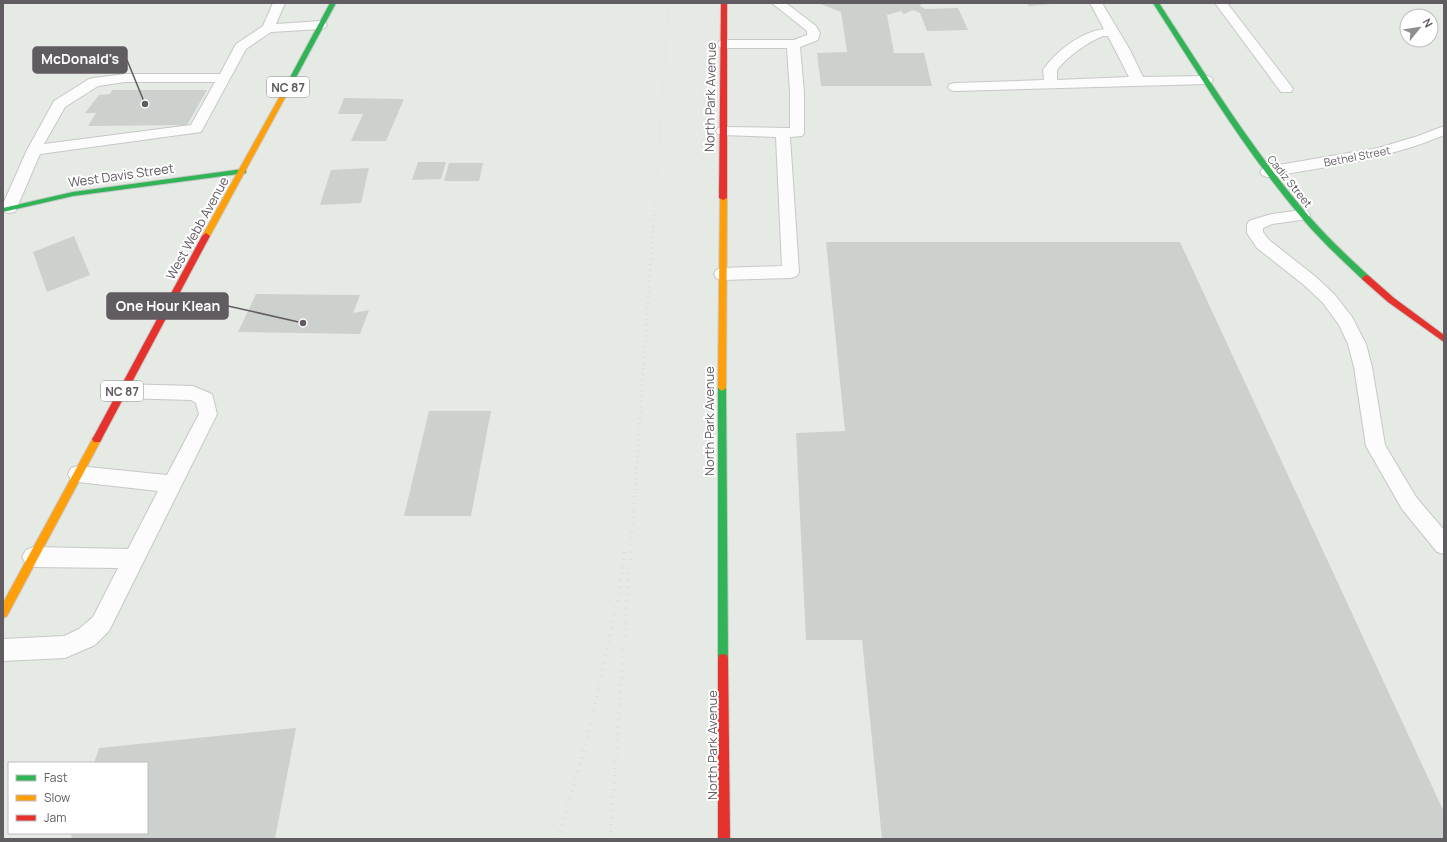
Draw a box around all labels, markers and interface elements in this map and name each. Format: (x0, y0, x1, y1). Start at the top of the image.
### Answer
north arrow (1399, 8, 1439, 48)
text: N (1420, 16, 1437, 30)
street label: North Park Avenue (700, 42, 720, 152)
callout: McDonald's (33, 47, 127, 73)
text: McDonald's (41, 49, 119, 68)
road number: NC 87 (267, 77, 309, 97)
street label: Bethel Street (1322, 142, 1392, 170)
street label: Cadiz Street (1264, 152, 1316, 210)
street label: West Davis Street (67, 159, 175, 191)
street label: West Webb Avenue (161, 173, 233, 283)
callout: One Hour Klean (107, 293, 228, 319)
text: One Hour Klean (116, 296, 220, 315)
street label: North Park Avenue (700, 366, 718, 476)
road number: NC 87 (101, 381, 143, 401)
street label: North Park Avenue (703, 690, 721, 800)
legend (8, 762, 148, 834)
text: Fast (44, 769, 68, 786)
text: Slow (44, 789, 70, 806)
text: Jam (44, 809, 66, 826)

